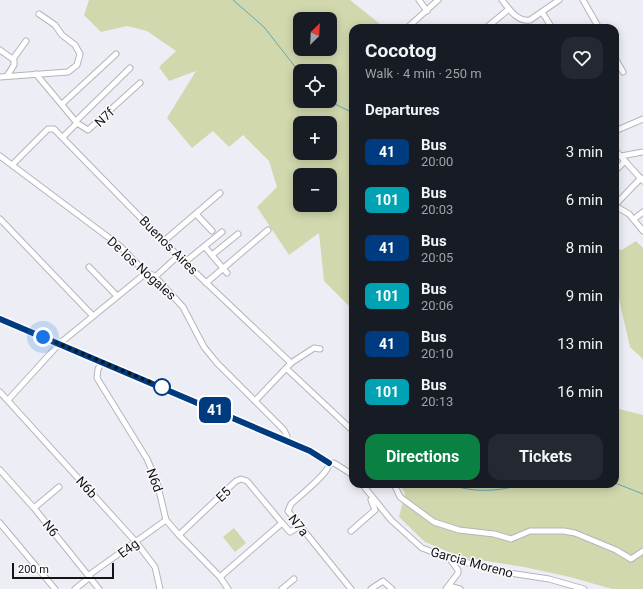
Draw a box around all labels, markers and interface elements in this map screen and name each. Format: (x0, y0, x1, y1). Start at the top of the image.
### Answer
north arrow (293, 12, 337, 56)
map controls (293, 12, 337, 212)
button: heart (561, 37, 603, 79)
text: Cocotog (365, 39, 437, 62)
button: locate (293, 64, 337, 108)
text: Walk · 4 min · 250 m (365, 66, 482, 81)
text: Departures (365, 101, 440, 119)
street label: N7f (92, 104, 118, 130)
button: + (293, 116, 337, 160)
text: Bus (421, 136, 447, 154)
text: 3 min (566, 143, 603, 161)
text: 41 (379, 144, 395, 160)
text: 20:00 (421, 154, 453, 169)
button: − (293, 168, 337, 212)
text: Bus (421, 184, 447, 202)
text: 6 min (566, 191, 603, 209)
text: 101 (375, 192, 399, 208)
text: 20:03 (421, 202, 453, 217)
street label: Buenos Aires (136, 213, 201, 278)
text: Bus (421, 232, 447, 250)
street label: De los Nogales (104, 234, 179, 303)
text: 8 min (566, 239, 603, 257)
text: 41 (379, 240, 395, 256)
text: 20:05 (421, 250, 453, 265)
text: Bus (421, 280, 447, 298)
text: 9 min (566, 287, 603, 305)
text: 101 (375, 288, 399, 304)
text: 20:06 (421, 298, 453, 313)
your location (33, 327, 53, 347)
text: Bus (421, 328, 447, 346)
text: 13 min (557, 335, 603, 353)
text: 41 (379, 336, 395, 352)
text: 20:10 (421, 346, 453, 361)
text: Bus (421, 376, 447, 394)
unlabelled marker (153, 378, 171, 396)
text: 16 min (557, 383, 603, 401)
text: 101 (375, 384, 399, 400)
text: 20:13 (421, 394, 453, 409)
line badge: 41 (197, 397, 233, 423)
text: 41 (207, 402, 223, 418)
button: Directions (365, 434, 480, 480)
button: Tickets (488, 434, 603, 480)
street label: N6d (143, 466, 166, 494)
street label: N6b (73, 473, 100, 501)
street label: E5 (213, 484, 234, 505)
street label: N7a (285, 511, 312, 539)
street label: N6 (40, 517, 62, 539)
street label: E4g (115, 536, 142, 561)
street label: Garcia Moreno (429, 544, 515, 581)
scale bar (12, 561, 114, 580)
text: 200 m (18, 563, 49, 576)

